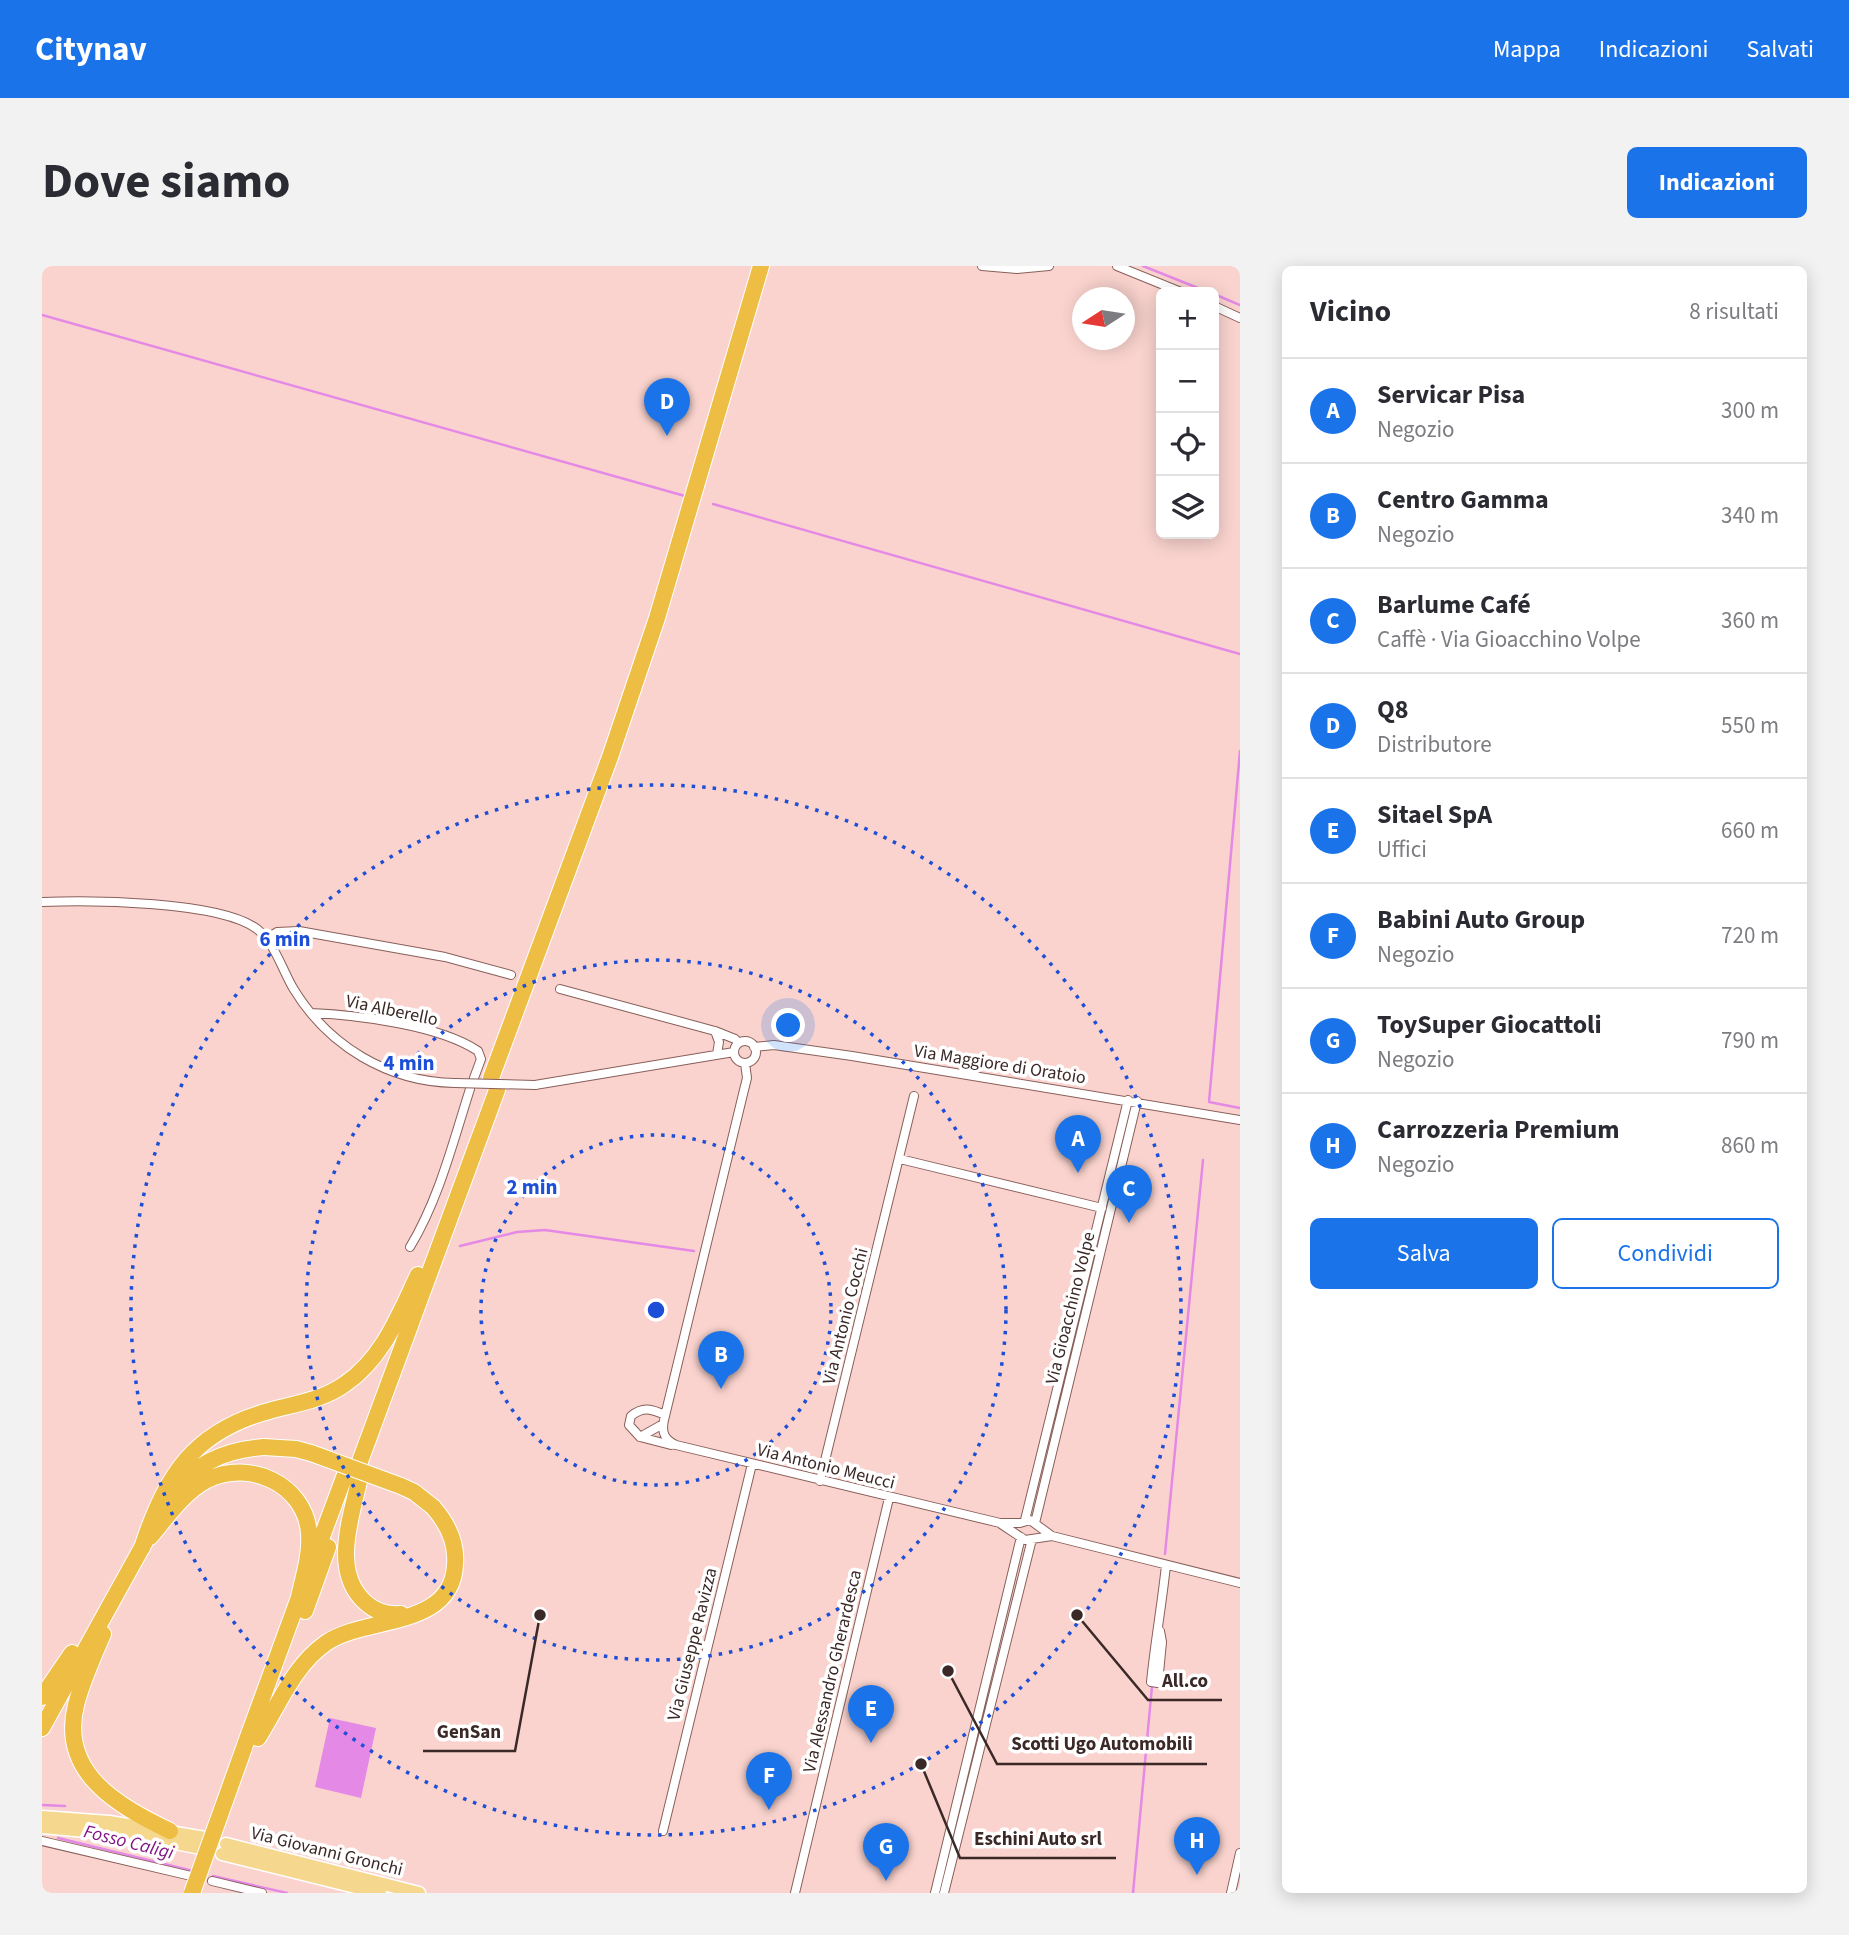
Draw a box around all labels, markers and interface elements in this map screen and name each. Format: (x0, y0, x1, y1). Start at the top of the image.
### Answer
text: Citynav (35, 26, 147, 73)
text: Mappa (1493, 32, 1561, 67)
text: Indicazioni (1599, 32, 1708, 67)
text: Salvati (1746, 32, 1814, 67)
text: Dove siamo (42, 147, 291, 217)
button: Indicazioni (1627, 147, 1807, 218)
north arrow (1072, 287, 1135, 350)
map controls (1156, 287, 1219, 539)
button: + (1156, 287, 1219, 350)
text: Vicino (1310, 290, 1391, 333)
text: 8 risultati (1689, 295, 1779, 328)
button: − (1156, 350, 1219, 413)
text: Servicar Pisa (1377, 376, 1525, 413)
pin: D (644, 378, 690, 436)
text: A (1326, 394, 1340, 427)
text: 300 m (1721, 394, 1779, 427)
button: locate (1156, 413, 1219, 476)
text: Negozio (1377, 413, 1455, 446)
button: layers (1156, 476, 1219, 539)
text: Centro Gamma (1377, 481, 1549, 518)
text: B (1326, 499, 1340, 532)
text: 340 m (1721, 499, 1779, 532)
text: Negozio (1377, 518, 1455, 551)
text: Barlume Café (1377, 586, 1531, 623)
text: C (1326, 604, 1340, 637)
text: 360 m (1721, 604, 1779, 637)
text: Caffè · Via Gioacchino Volpe (1377, 623, 1641, 656)
text: Q8 (1377, 691, 1409, 728)
text: D (1326, 709, 1340, 742)
text: 550 m (1721, 709, 1779, 742)
text: Distributore (1377, 728, 1492, 761)
text: Sitael SpA (1377, 796, 1492, 833)
text: E (1327, 814, 1339, 847)
text: 660 m (1721, 814, 1779, 847)
text: Uffici (1377, 833, 1427, 866)
text: Babini Auto Group (1377, 901, 1585, 938)
text: F (1327, 919, 1339, 952)
text: 720 m (1721, 919, 1779, 952)
text: 6 min (259, 924, 311, 954)
text: Negozio (1377, 938, 1455, 971)
street label: Via Alberello (344, 989, 440, 1032)
text: ToySuper Giocattoli (1377, 1006, 1602, 1043)
your location (771, 1008, 805, 1042)
text: G (1326, 1024, 1340, 1057)
text: 790 m (1721, 1024, 1779, 1057)
street label: Via Maggiore di Oratoio (912, 1039, 1088, 1090)
text: Negozio (1377, 1043, 1455, 1076)
text: 4 min (383, 1048, 435, 1078)
text: Carrozzeria Premium (1377, 1111, 1619, 1148)
pin: A (1055, 1115, 1101, 1173)
text: H (1325, 1129, 1341, 1162)
text: 860 m (1721, 1129, 1779, 1162)
text: Negozio (1377, 1148, 1455, 1181)
pin: C (1106, 1165, 1152, 1223)
text: 2 min (506, 1172, 558, 1202)
button: Salva (1310, 1218, 1538, 1289)
button: Condividi (1552, 1218, 1779, 1289)
street label: Via Gioacchino Volpe (1039, 1229, 1102, 1387)
street label: Via Antonio Cocchi (816, 1245, 874, 1387)
centre of rings (644, 1298, 668, 1322)
pin: B (698, 1331, 744, 1389)
street label: Via Antonio Meucci (754, 1437, 898, 1496)
street label: Via Giuseppe Ravizza (661, 1565, 724, 1723)
street label: Via Alessandro Gherardesca (797, 1567, 868, 1775)
callout: All.co (1148, 1660, 1222, 1700)
text: All.co (1161, 1668, 1208, 1695)
pin: E (848, 1685, 894, 1743)
callout: GenSan (423, 1711, 515, 1751)
text: GenSan (437, 1719, 501, 1746)
callout: Scotti Ugo Automobili (997, 1724, 1207, 1764)
text: Scotti Ugo Automobili (1011, 1731, 1193, 1758)
pin: F (746, 1752, 792, 1810)
pin: H (1174, 1817, 1220, 1875)
water label: Fosso Caligi (81, 1818, 177, 1867)
callout: Eschini Auto srl (960, 1818, 1116, 1858)
street label: Via Giovanni Gronchi (248, 1821, 405, 1882)
pin: G (863, 1823, 909, 1881)
text: Eschini Auto srl (974, 1826, 1103, 1853)

